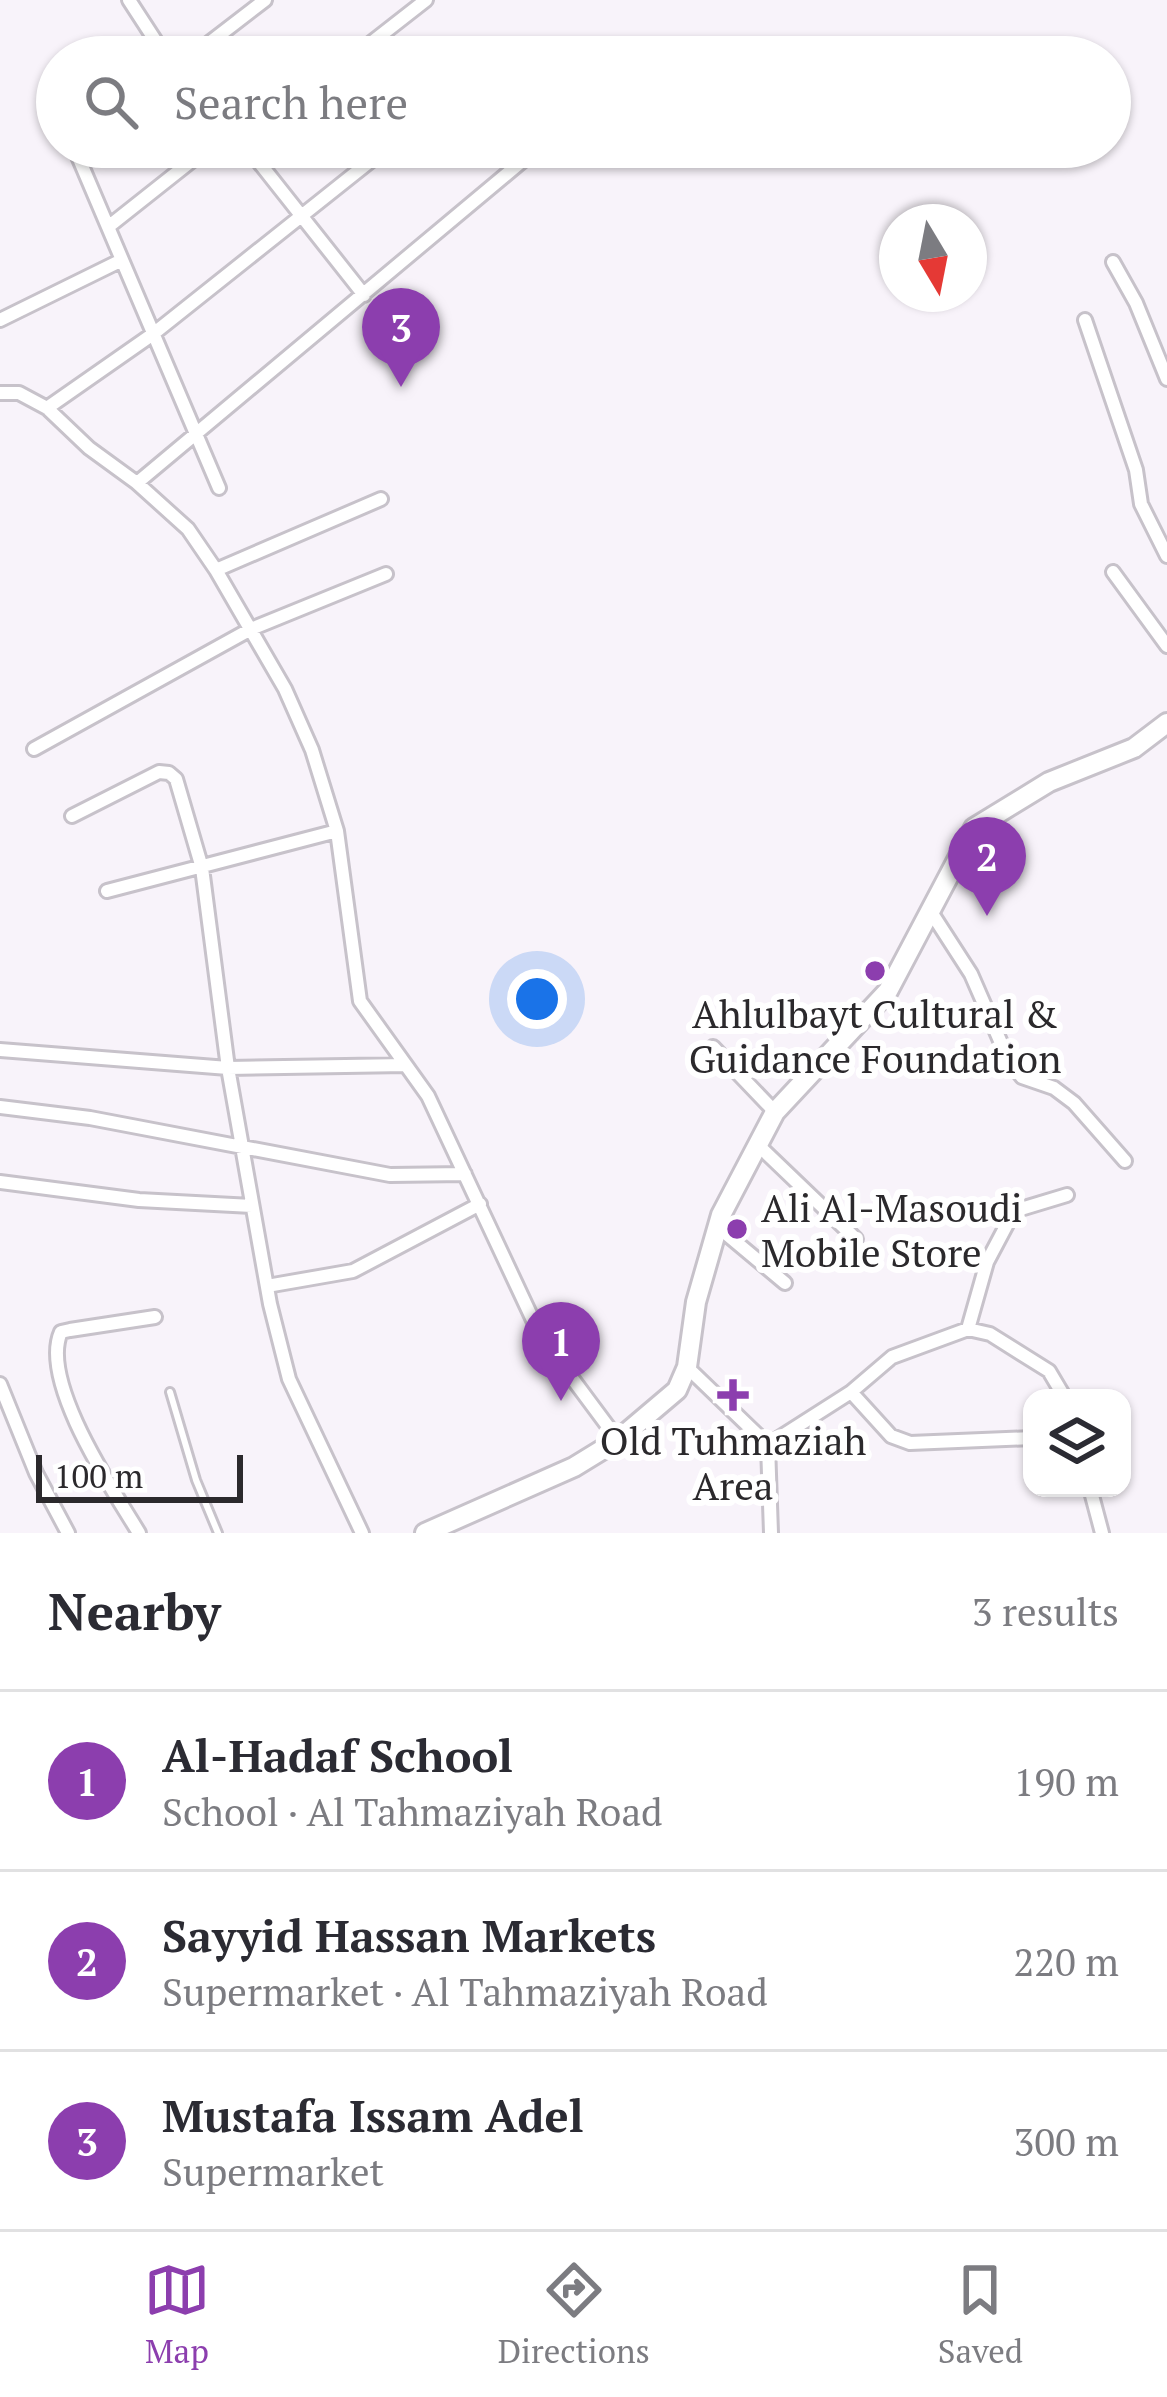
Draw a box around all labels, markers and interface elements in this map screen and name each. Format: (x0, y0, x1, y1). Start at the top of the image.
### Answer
search box (36, 36, 1131, 168)
icon: search (78, 69, 144, 135)
text: Search here (174, 72, 408, 132)
north arrow (879, 204, 987, 312)
pin: 3 (362, 288, 440, 387)
pin: 2 (948, 817, 1026, 916)
marker: Ahlulbayt Cultural & Guidance Foundation (862, 958, 888, 984)
your location (507, 969, 567, 1029)
place label: Ahlulbayt Cultural & Guidance Foundation (689, 987, 1061, 1084)
place label: Ali Al-Masoudi Mobile Store (761, 1181, 1023, 1278)
marker: Ali Al-Masoudi Mobile Store (724, 1216, 750, 1242)
pin: 1 (522, 1302, 600, 1401)
marker: Old Tuhmaziah Area (717, 1379, 749, 1411)
map controls (1023, 1389, 1131, 1497)
button: layers (1023, 1389, 1131, 1497)
place label: Old Tuhmaziah Area (600, 1414, 866, 1511)
scale bar (36, 1449, 243, 1502)
text: 100 m (54, 1454, 143, 1497)
text: Nearby (48, 1577, 221, 1645)
text: 3 results (972, 1585, 1119, 1637)
text: Al-Hadaf School (162, 1725, 513, 1785)
text: 1 (76, 1755, 98, 1807)
text: 190 m (1014, 1755, 1119, 1807)
text: School · Al Tahmaziyah Road (162, 1785, 663, 1837)
text: Sayyid Hassan Markets (162, 1905, 656, 1965)
text: 2 (76, 1935, 98, 1987)
text: 220 m (1014, 1935, 1119, 1987)
text: Supermarket · Al Tahmaziyah Road (162, 1965, 768, 2017)
text: Mustafa Issam Adel (162, 2085, 584, 2145)
text: 3 (76, 2115, 98, 2167)
text: 300 m (1014, 2115, 1119, 2167)
text: Supermarket (162, 2145, 384, 2197)
tab: Map (144, 2257, 210, 2372)
tab: Directions (498, 2257, 650, 2372)
tab: Saved (938, 2257, 1023, 2372)

